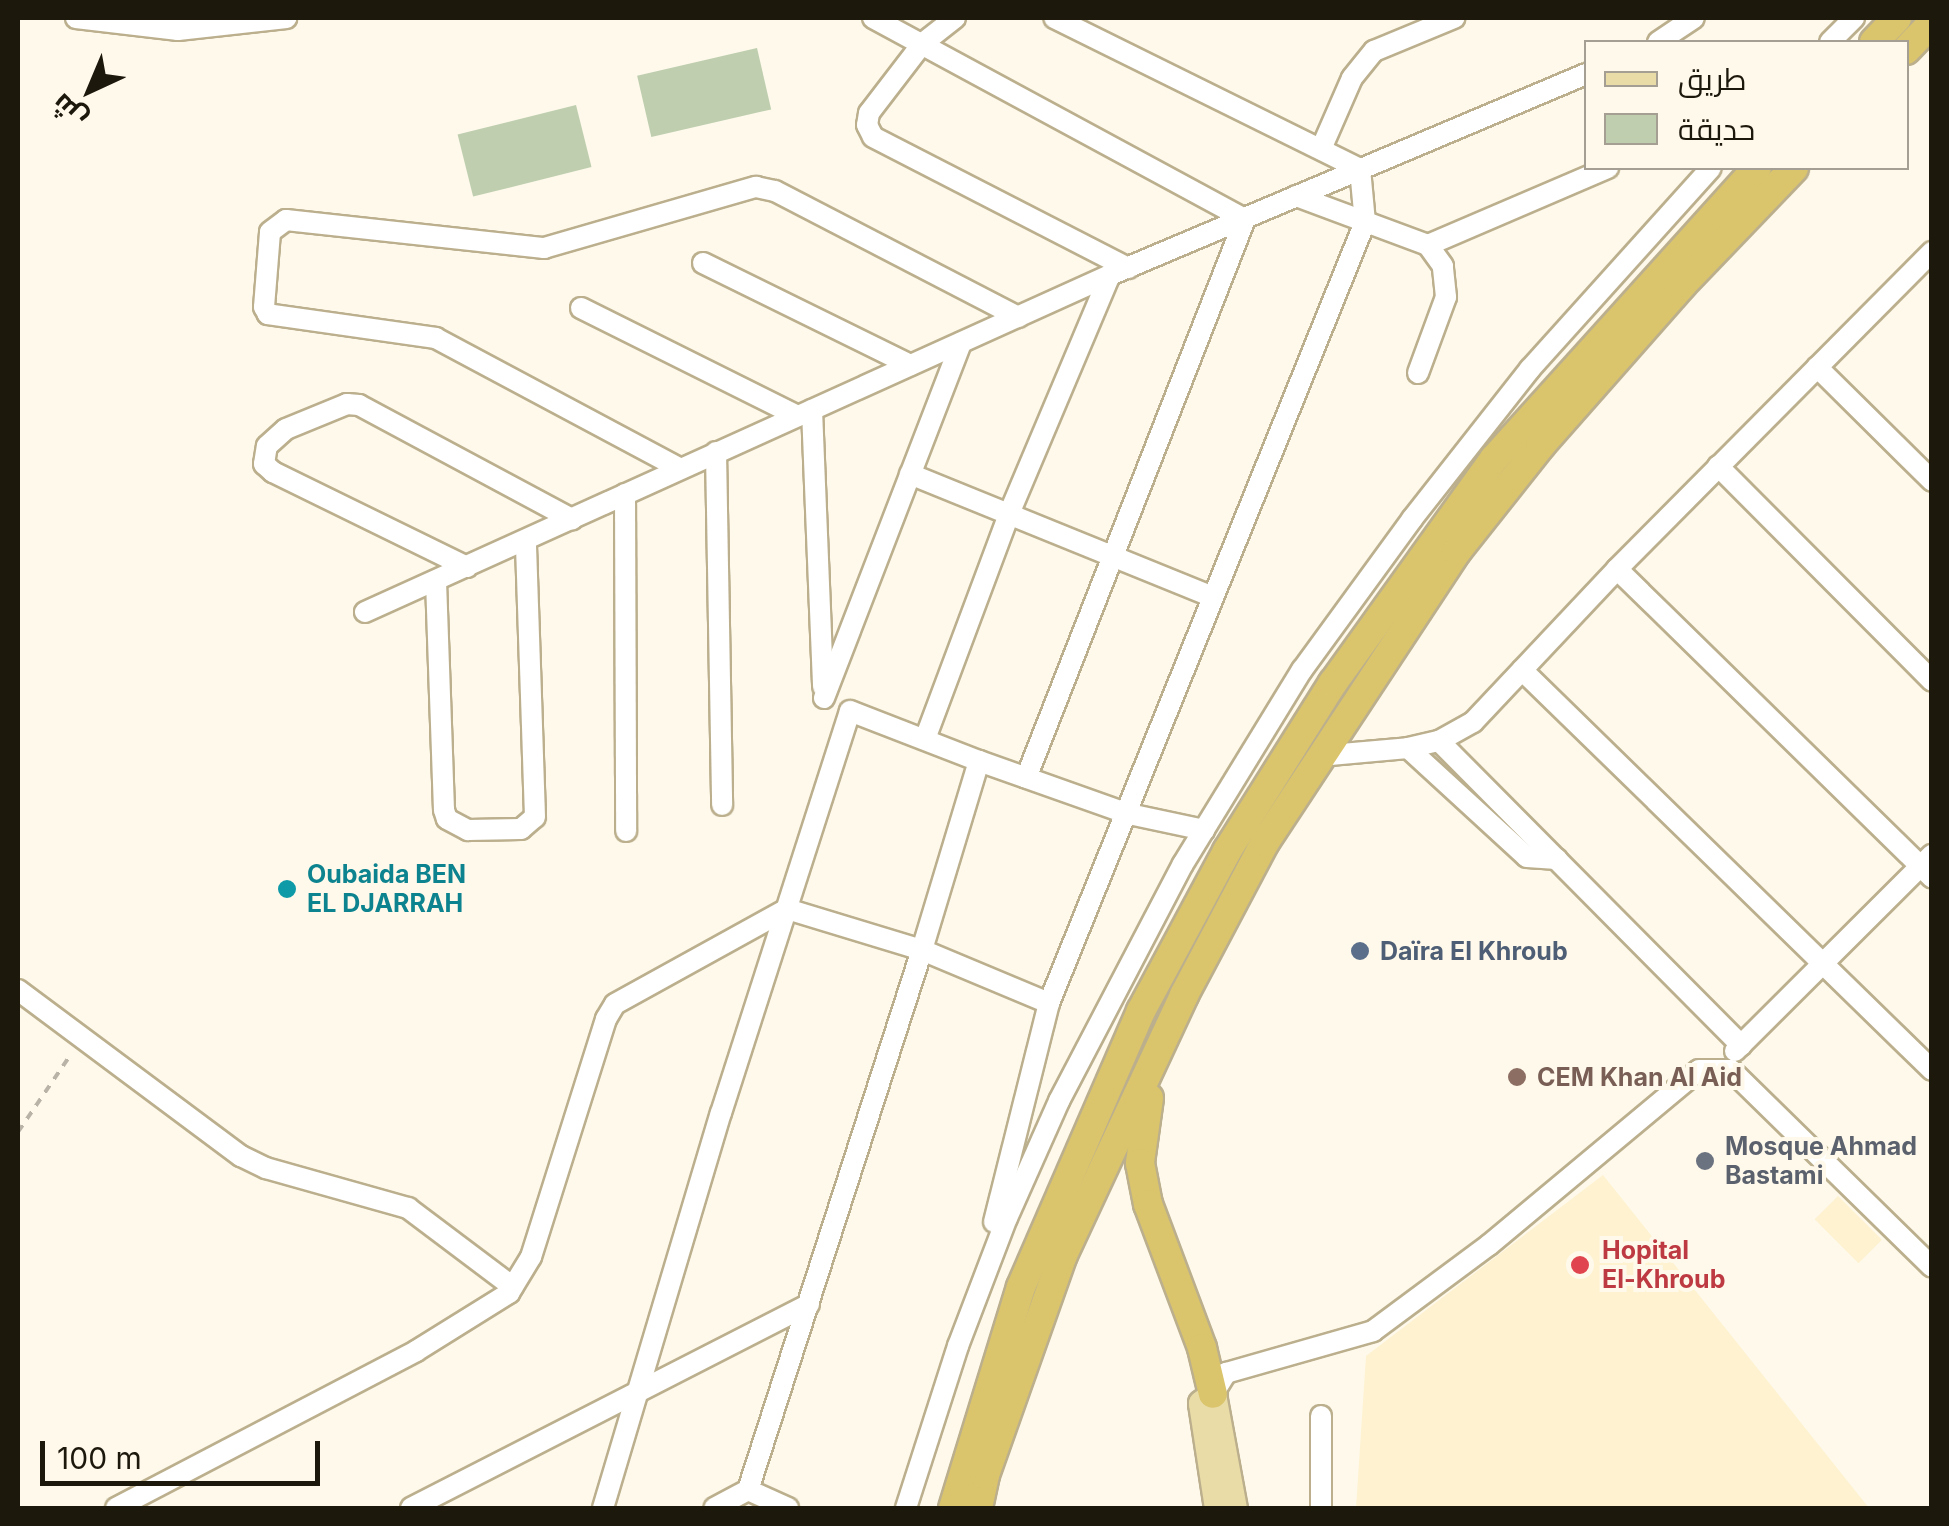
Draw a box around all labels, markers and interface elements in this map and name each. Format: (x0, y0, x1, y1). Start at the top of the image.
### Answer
north arrow (40, 40, 140, 140)
legend (1584, 40, 1909, 170)
text: طريق (1678, 61, 1747, 97)
text: ش (44, 87, 94, 136)
text: حديقة (1678, 111, 1755, 147)
place label: Oubaida BEN EL DJARRAH (307, 860, 466, 919)
marker: Oubaida BEN EL DJARRAH (276, 878, 298, 900)
place label: Daïra El Khroub (1380, 936, 1568, 966)
marker: Daïra El Khroub (1349, 940, 1371, 962)
place label: CEM Khan Al Aid (1537, 1062, 1742, 1092)
marker: CEM Khan Al Aid (1506, 1066, 1528, 1088)
place label: Mosque Ahmad Bastami (1725, 1132, 1917, 1191)
marker: Mosque Ahmad Bastami (1694, 1150, 1716, 1172)
place label: Hopital El-Khroub (1602, 1236, 1725, 1295)
marker: Hopital El-Khroub (1567, 1252, 1593, 1278)
scale bar (45, 1421, 325, 1483)
text: 100 m (57, 1440, 142, 1476)

